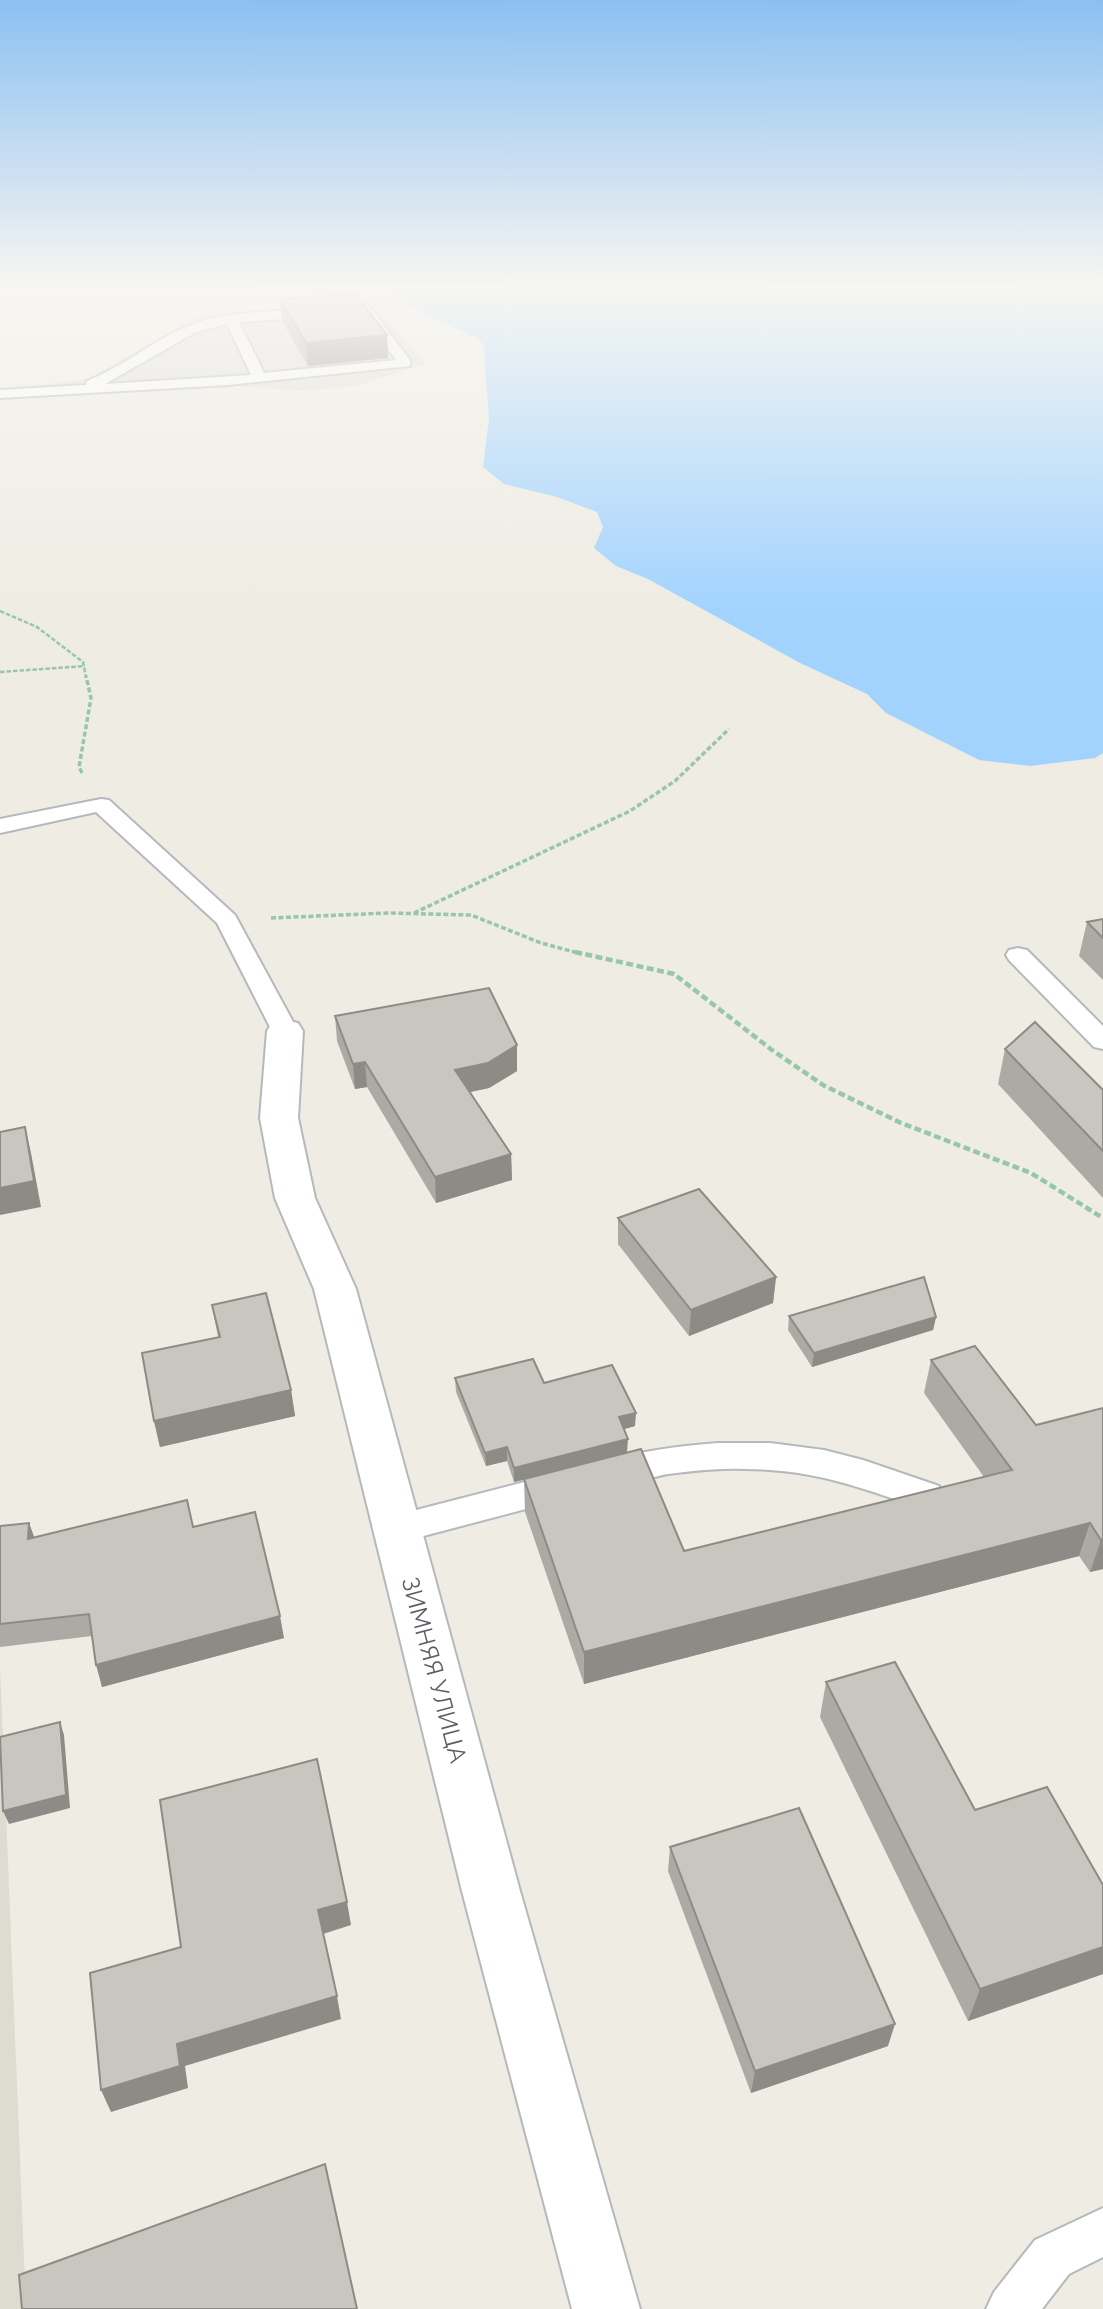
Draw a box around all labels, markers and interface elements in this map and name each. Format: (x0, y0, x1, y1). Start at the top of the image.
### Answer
street label: ЗИМНЯЯ УЛИЦА (396, 1574, 473, 1766)

